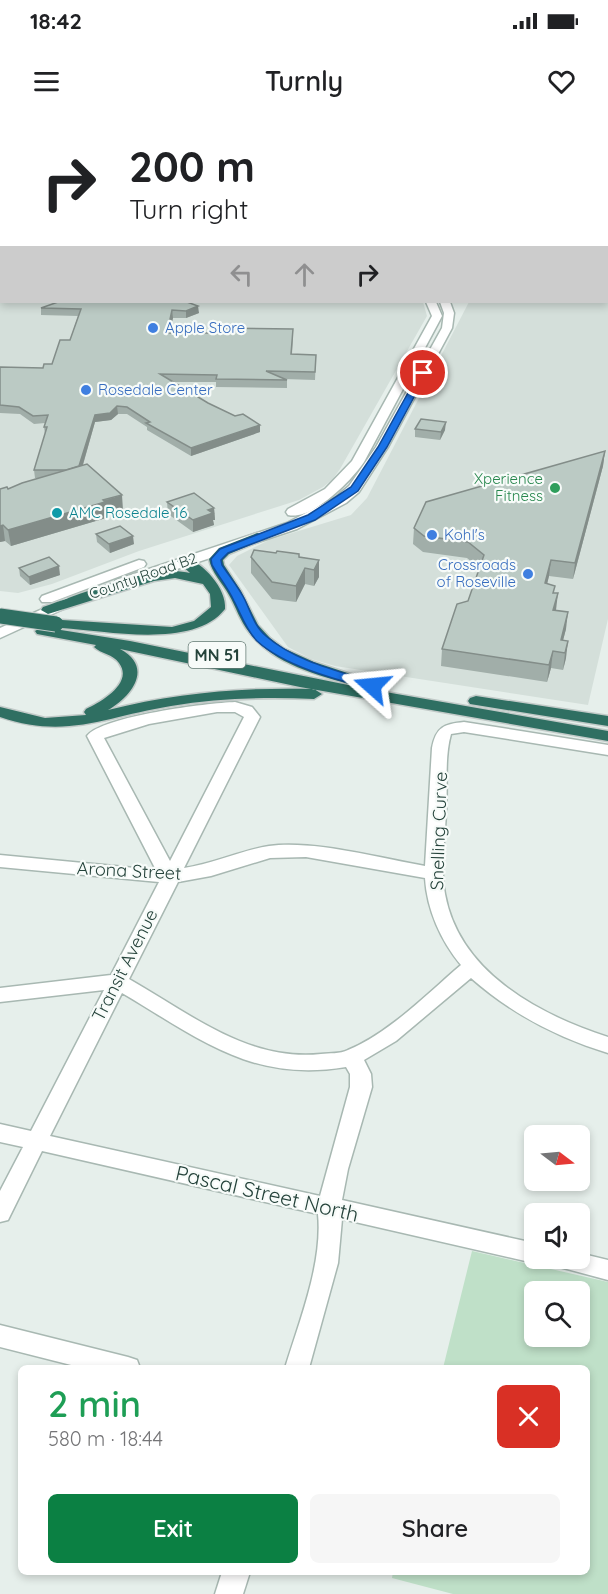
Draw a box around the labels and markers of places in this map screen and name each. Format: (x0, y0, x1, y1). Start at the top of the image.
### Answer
place label: Apple Store (165, 318, 245, 337)
marker: Apple Store (146, 321, 160, 335)
pin (397, 347, 448, 398)
place label: Rosedale Center (98, 380, 213, 399)
marker: Rosedale Center (79, 383, 93, 397)
place label: Xperience Fitness (474, 469, 543, 505)
marker: Xperience Fitness (548, 481, 562, 495)
place label: AMC Rosedale 16 (69, 503, 187, 522)
marker: AMC Rosedale 16 (50, 506, 64, 520)
place label: Kohl's (444, 525, 485, 544)
marker: Kohl's (425, 528, 439, 542)
place label: Crossroads of Roseville (437, 555, 516, 591)
marker: Crossroads of Roseville (521, 567, 535, 581)

